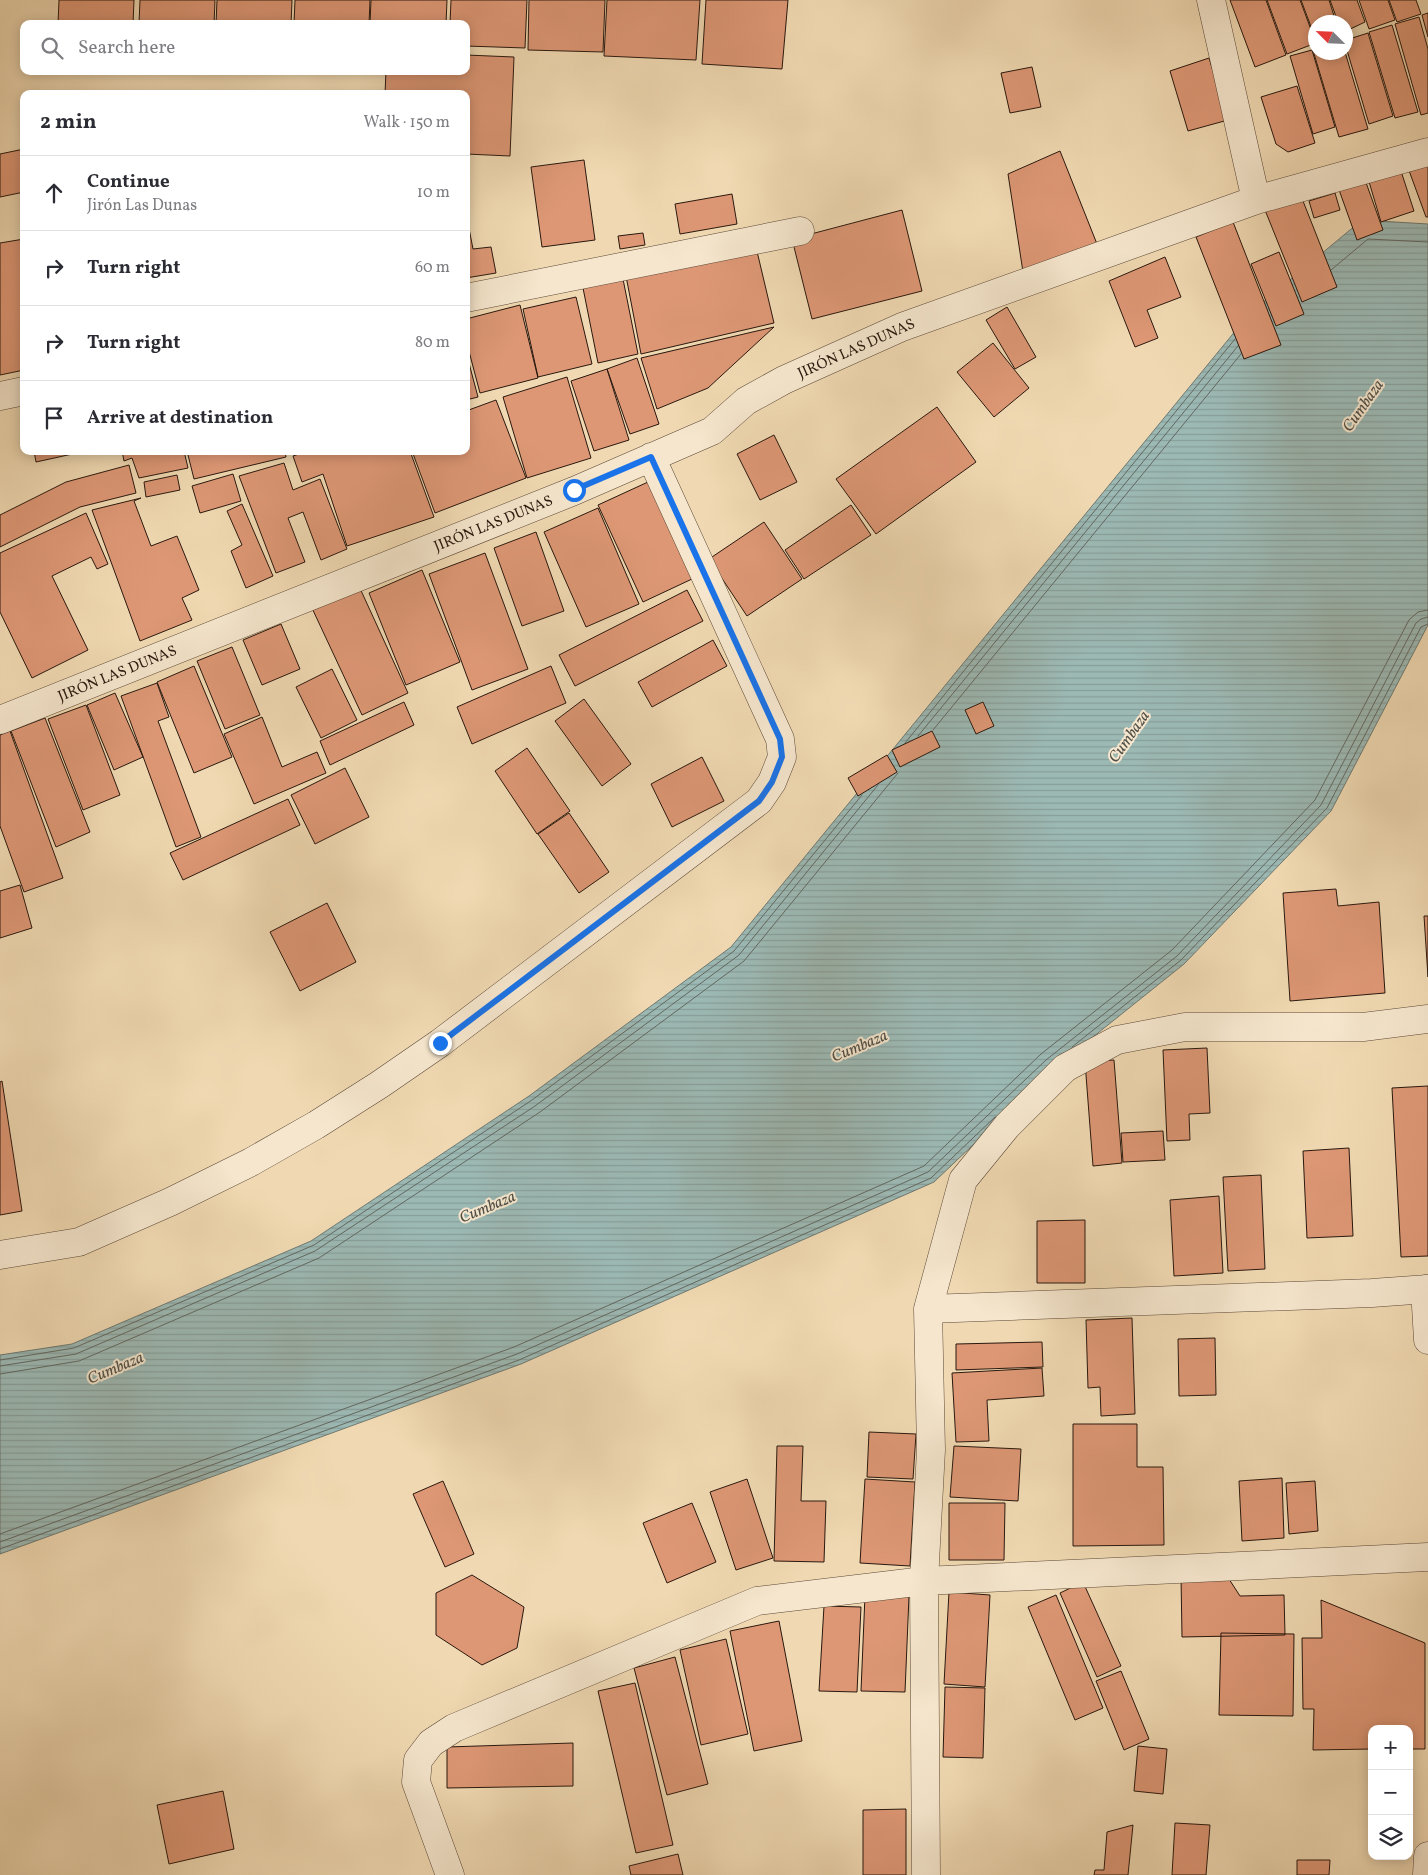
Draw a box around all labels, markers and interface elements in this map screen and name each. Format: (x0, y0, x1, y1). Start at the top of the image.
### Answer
north arrow (1308, 15, 1353, 60)
search box (20, 20, 470, 75)
icon: search (38, 34, 66, 62)
text: Search here (78, 35, 175, 61)
text: 2 min (40, 108, 97, 137)
text: Walk · 150 m (364, 112, 450, 134)
text: Continue (87, 169, 170, 195)
icon: ahead (40, 179, 68, 207)
text: 10 m (417, 182, 450, 204)
text: Jirón Las Dunas (87, 195, 197, 217)
icon: right (40, 254, 68, 282)
text: Turn right (87, 255, 180, 281)
text: 60 m (415, 257, 450, 279)
street label: JIRÓN LAS DUNAS (795, 314, 919, 385)
icon: right (40, 329, 68, 357)
text: Turn right (87, 330, 180, 356)
text: 80 m (415, 332, 450, 354)
water label: Cumbaza (1338, 375, 1390, 437)
icon: arrive (40, 404, 68, 432)
text: Arrive at destination (87, 405, 273, 431)
route start (563, 479, 586, 502)
street label: JIRÓN LAS DUNAS (431, 491, 556, 558)
street label: JIRÓN LAS DUNAS (55, 641, 180, 708)
water label: Cumbaza (1104, 706, 1156, 768)
water label: Cumbaza (828, 1025, 892, 1069)
route end (429, 1032, 452, 1055)
water label: Cumbaza (456, 1186, 520, 1230)
water label: Cumbaza (84, 1347, 148, 1391)
map controls (1368, 1725, 1413, 1860)
button: + (1368, 1725, 1413, 1770)
button: − (1368, 1770, 1413, 1815)
button: layers (1368, 1815, 1413, 1860)

